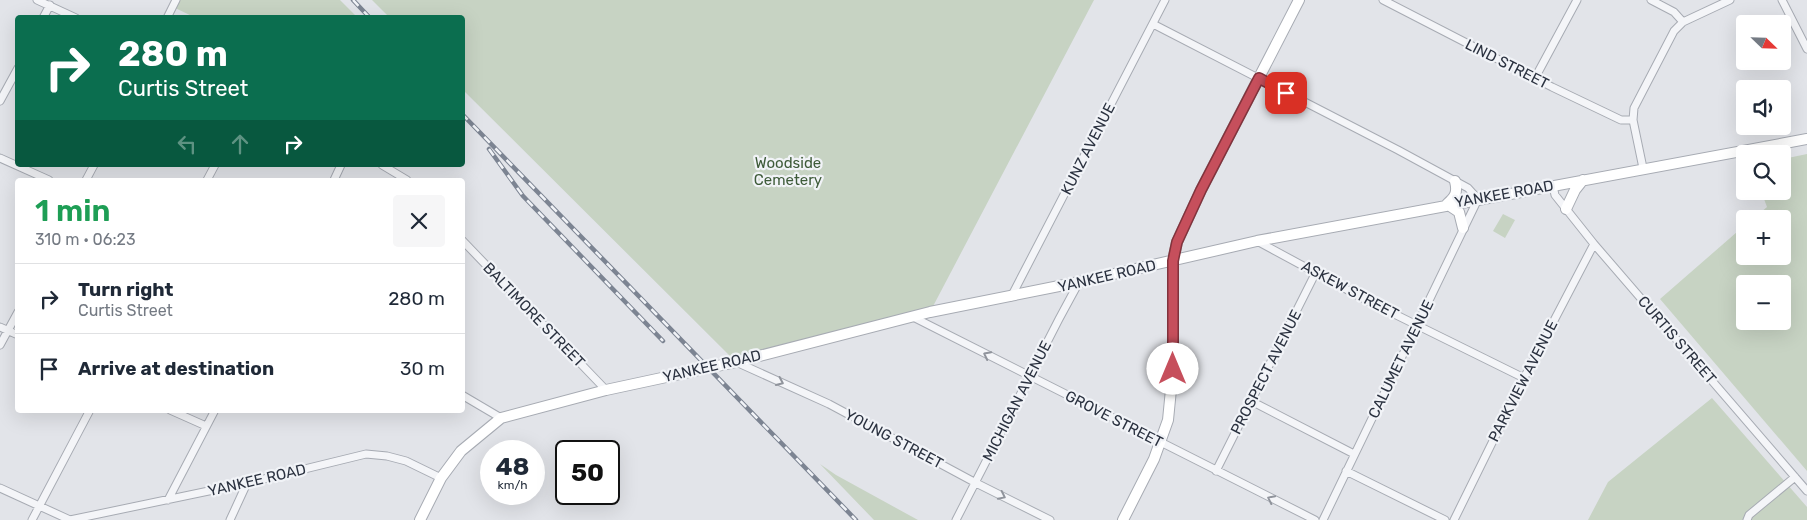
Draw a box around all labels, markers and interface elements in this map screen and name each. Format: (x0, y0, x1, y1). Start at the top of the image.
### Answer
north arrow (1736, 15, 1791, 70)
map controls (1736, 15, 1791, 330)
text: 280 m (118, 33, 228, 75)
icon: right (35, 35, 100, 100)
street label: LIND STREET (1462, 35, 1552, 93)
pin (1265, 72, 1307, 114)
text: Curtis Street (118, 75, 248, 102)
icon: arrive (1272, 79, 1300, 107)
button: sound (1736, 80, 1791, 135)
street label: KUNZ AVENUE (1057, 100, 1119, 198)
icon: left (173, 130, 201, 158)
icon: ahead (226, 130, 254, 158)
icon: right (279, 130, 307, 158)
button: search (1736, 145, 1791, 200)
park label: Woodside Cemetery (754, 154, 822, 189)
street label: YANKEE ROAD (1453, 176, 1555, 212)
text: 1 min (35, 193, 110, 229)
button: close (393, 195, 445, 247)
button: + (1736, 210, 1791, 265)
text: 310 m · 06:23 (35, 230, 136, 249)
street label: YANKEE ROAD (1056, 256, 1158, 296)
street label: ASKEW STREET (1298, 257, 1402, 323)
street label: BALTIMORE STREET (479, 259, 589, 371)
button: − (1736, 275, 1791, 330)
text: Turn right (78, 278, 173, 301)
icon: right (35, 285, 63, 313)
text: 280 m (388, 287, 445, 310)
street label: CURTIS STREET (1634, 292, 1720, 388)
street label: CALUMET AVENUE (1365, 297, 1437, 421)
text: Curtis Street (78, 301, 173, 320)
street label: PROSPECT AVENUE (1227, 307, 1305, 437)
street label: PARKVIEW AVENUE (1485, 317, 1561, 445)
street label: MICHIGAN AVENUE (979, 338, 1055, 464)
position arrow (1146, 342, 1198, 394)
street label: YANKEE ROAD (661, 346, 763, 386)
one-way arrow (983, 351, 992, 361)
icon: arrive (35, 355, 63, 383)
text: Arrive at destination (78, 357, 274, 380)
text: 30 m (400, 357, 445, 380)
one-way arrow (775, 376, 784, 386)
street label: GROVE STREET (1062, 387, 1166, 451)
street label: YOUNG STREET (842, 406, 947, 473)
speed limit sign: 50 (555, 440, 620, 505)
text: 48 (495, 452, 530, 481)
street label: YANKEE ROAD (206, 460, 308, 500)
text: km/h (498, 478, 527, 492)
one-way arrow (997, 490, 1006, 500)
one-way arrow (1268, 495, 1277, 505)

